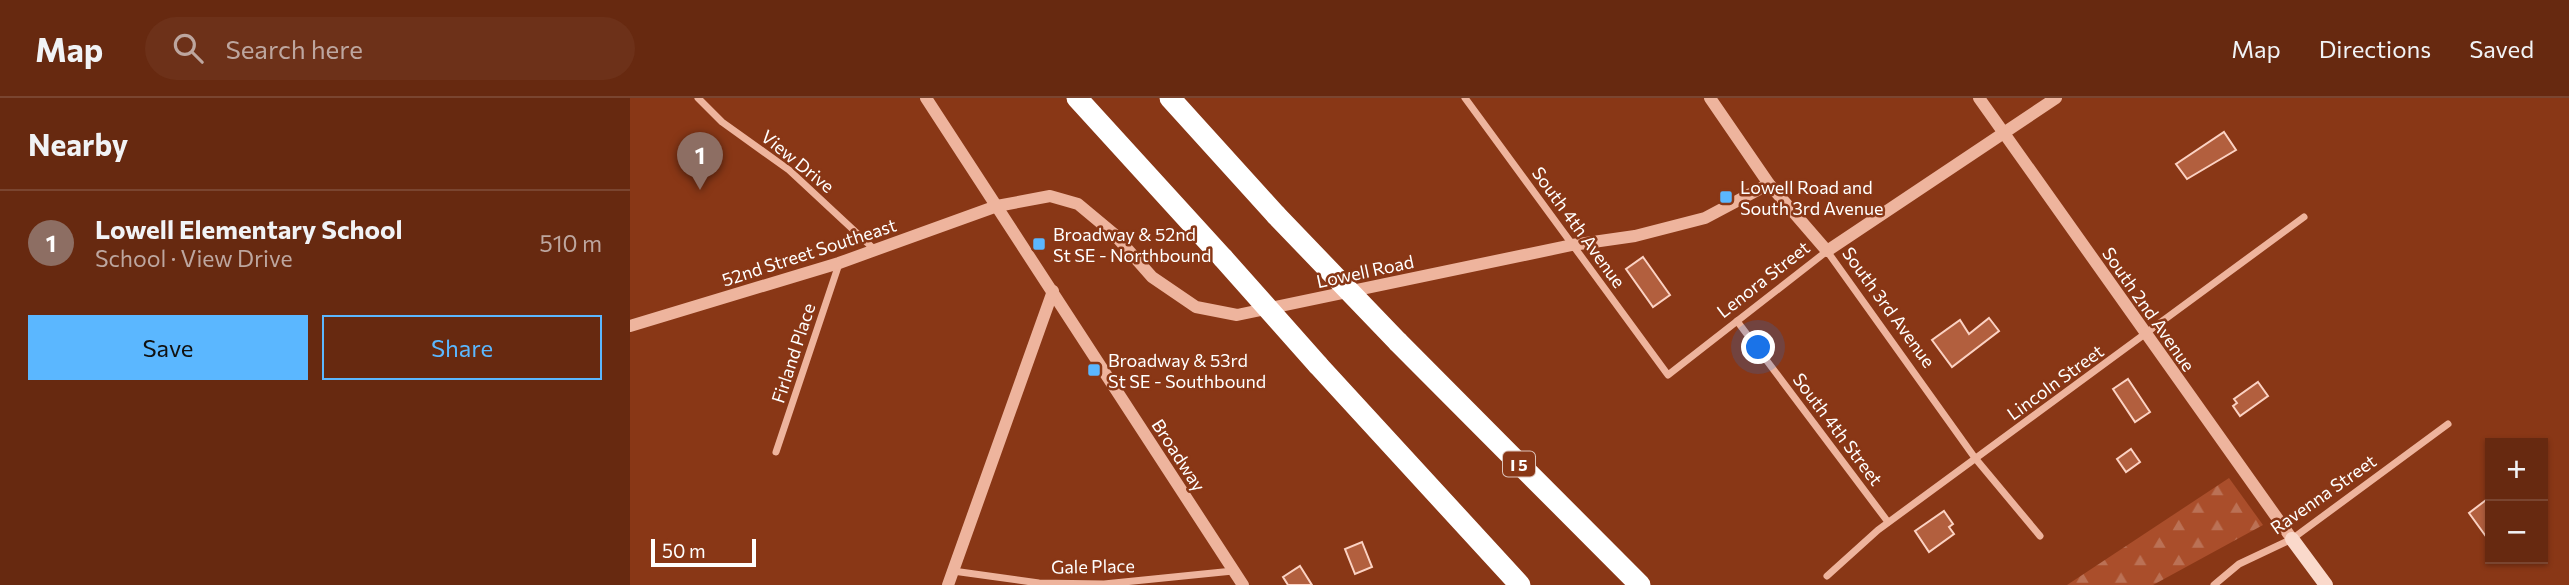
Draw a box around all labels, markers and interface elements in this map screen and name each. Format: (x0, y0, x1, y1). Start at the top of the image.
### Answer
search box (145, 17, 635, 80)
text: Map (35, 28, 103, 69)
icon: search (169, 29, 207, 67)
text: Search here (225, 33, 363, 64)
text: Map (2231, 34, 2281, 63)
text: Directions (2319, 34, 2431, 63)
text: Saved (2469, 34, 2534, 63)
text: Nearby (28, 125, 128, 162)
street label: View Drive (757, 125, 839, 197)
pin: 1 (677, 132, 723, 190)
street label: South 4th Avenue (1528, 162, 1630, 292)
place label: Lowell Road and South 3rd Avenue (1740, 176, 1884, 219)
marker: Lowell Road and South 3rd Avenue (1718, 189, 1734, 205)
text: Lowell Elementary School (95, 213, 403, 244)
street label: 52nd Street Southeast (719, 213, 899, 291)
place label: Broadway & 52nd St SE - Northbound (1053, 223, 1211, 266)
text: 1 (46, 229, 56, 257)
text: 510 m (539, 229, 602, 257)
marker: Broadway & 52nd St SE - Northbound (1031, 236, 1047, 252)
street label: Lenora Street (1712, 236, 1814, 322)
street label: South 3rd Avenue (1838, 242, 1940, 372)
street label: South 2nd Avenue (2098, 243, 2200, 375)
text: School · View Drive (95, 244, 293, 272)
street label: Lowell Road (1314, 250, 1416, 292)
street label: Firland Place (766, 300, 820, 406)
button: Save (28, 315, 308, 380)
button: Share (322, 315, 602, 380)
your location (1741, 330, 1775, 364)
street label: Lincoln Street (2002, 340, 2108, 424)
place label: Broadway & 53rd St SE - Southbound (1108, 349, 1266, 392)
marker: Broadway & 53rd St SE - Southbound (1086, 362, 1102, 378)
street label: South 4th Street (1788, 368, 1888, 490)
street label: Broadway (1147, 415, 1211, 495)
map controls (2485, 438, 2548, 564)
button: + (2485, 438, 2548, 501)
street label: Ravenna Street (2266, 449, 2380, 539)
road number: I 5 (1503, 452, 1535, 476)
button: − (2485, 501, 2548, 564)
scale bar (651, 536, 756, 568)
text: 50 m (662, 539, 706, 562)
street label: Gale Place (1051, 554, 1135, 578)

